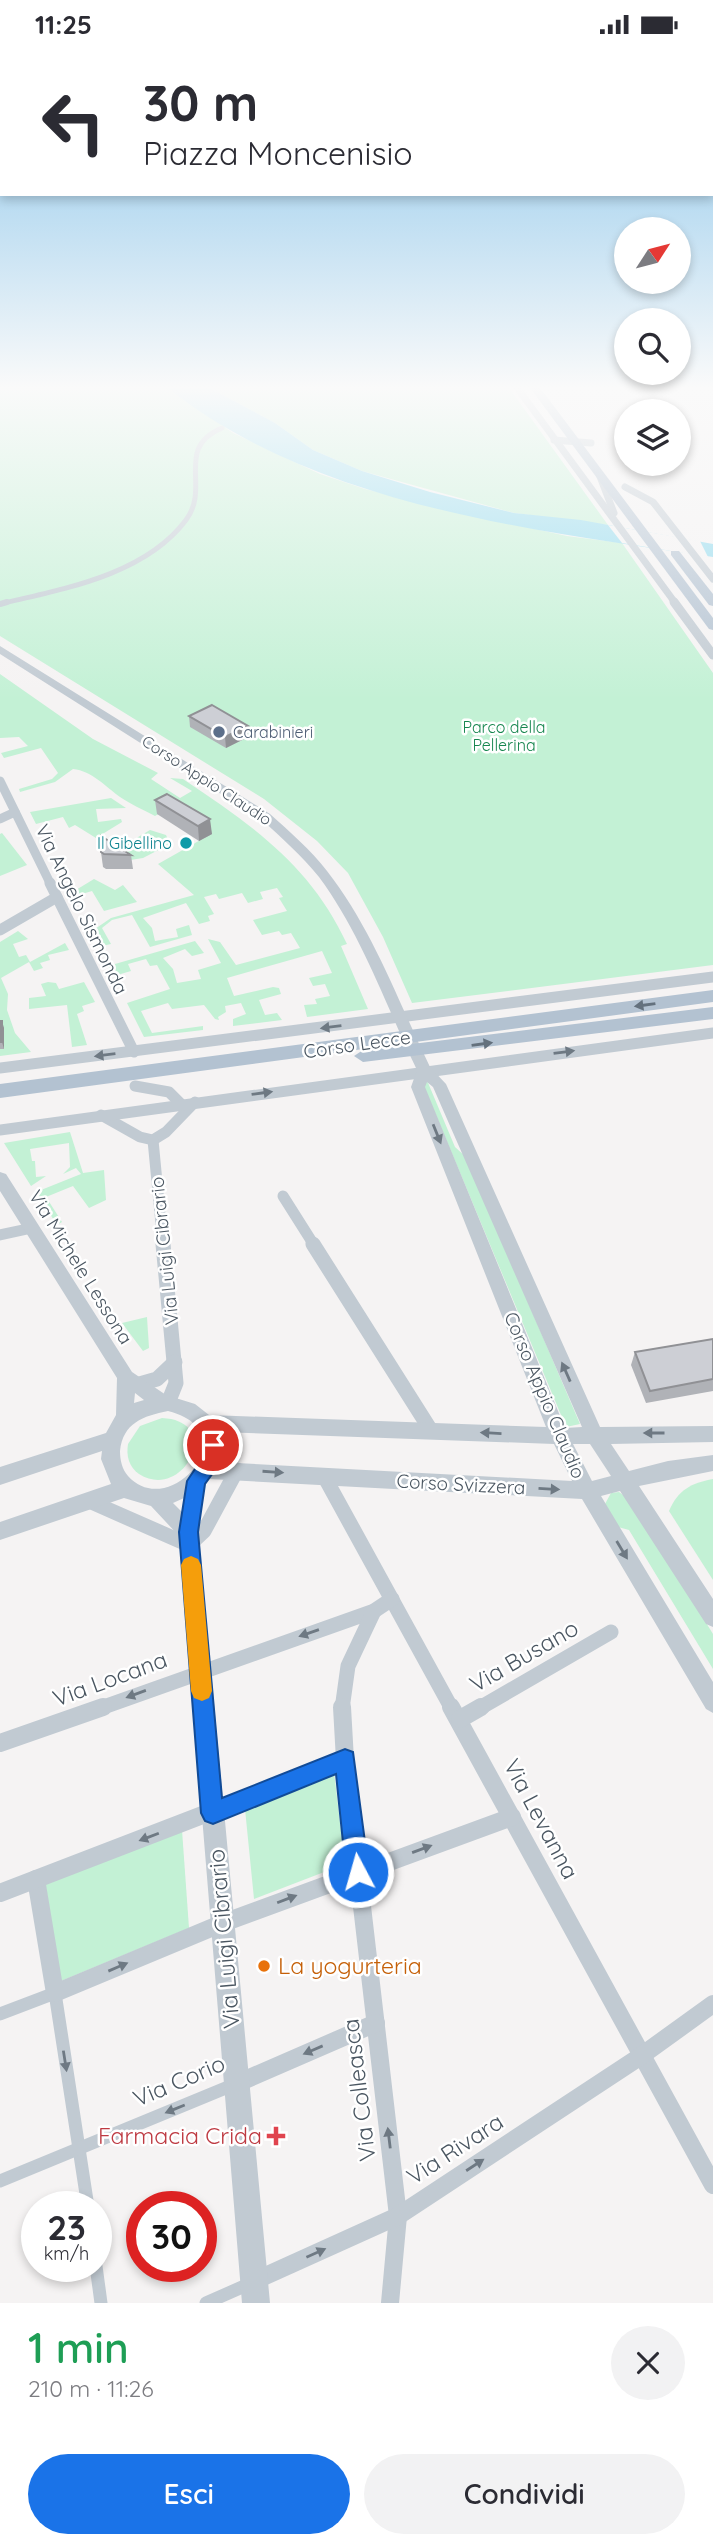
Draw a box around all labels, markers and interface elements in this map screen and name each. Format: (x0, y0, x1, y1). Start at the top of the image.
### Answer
text: 11:25 (35, 8, 92, 41)
text: 30 m (143, 72, 258, 133)
icon: left (28, 77, 119, 168)
text: Piazza Moncenisio (143, 133, 413, 173)
north arrow (614, 217, 691, 294)
map controls (614, 217, 691, 476)
button: search (614, 308, 691, 385)
button: layers (614, 399, 691, 476)
park label: Parco della Pellerina (462, 717, 546, 755)
place label: Carabinieri (233, 722, 313, 742)
marker: Carabinieri (211, 724, 227, 740)
street label: Corso Appio Claudio (138, 731, 276, 829)
street label: Via Angelo Sismonda (30, 820, 134, 998)
place label: Il Gibellino (97, 833, 172, 853)
marker: Il Gibellino (178, 835, 194, 851)
one-way arrow (634, 999, 656, 1010)
one-way arrow (320, 1021, 342, 1032)
street label: Corso Lecce (302, 1025, 412, 1063)
one-way arrow (471, 1038, 493, 1049)
one-way arrow (553, 1047, 575, 1058)
one-way arrow (94, 1050, 116, 1061)
one-way arrow (251, 1087, 273, 1098)
one-way arrow (431, 1124, 443, 1144)
street label: Via Luigi Cibrario (144, 1176, 184, 1326)
street label: Via Michele Lessona (24, 1185, 138, 1349)
street label: Corso Appio Claudio (499, 1308, 591, 1482)
one-way arrow (560, 1362, 572, 1382)
pin (183, 1415, 243, 1475)
icon: arrive (194, 1426, 232, 1464)
one-way arrow (480, 1427, 502, 1438)
one-way arrow (642, 1427, 664, 1439)
one-way arrow (262, 1467, 284, 1478)
street label: Corso Svizzera (396, 1469, 526, 1499)
one-way arrow (538, 1484, 560, 1495)
one-way arrow (616, 1540, 628, 1559)
street label: Via Busano (464, 1613, 583, 1698)
one-way arrow (299, 1628, 320, 1639)
street label: Via Locana (49, 1644, 171, 1713)
one-way arrow (125, 1689, 146, 1700)
street label: Via Levanna (498, 1754, 585, 1884)
one-way arrow (138, 1831, 159, 1842)
position arrow (321, 1835, 395, 1909)
one-way arrow (412, 1843, 433, 1854)
street label: Via Luigi Cibrario (201, 1848, 246, 2030)
one-way arrow (276, 1893, 297, 1904)
place label: La yogurteria (278, 1951, 422, 1980)
marker: La yogurteria (256, 1958, 272, 1974)
one-way arrow (107, 1961, 128, 1972)
street label: Via Colleasca (335, 2017, 382, 2163)
one-way arrow (303, 2044, 323, 2056)
street label: Via Corio (128, 2048, 229, 2113)
one-way arrow (60, 2050, 71, 2072)
one-way arrow (164, 2104, 185, 2115)
street label: Via Rivara (401, 2107, 508, 2191)
place label: Farmacia Crida (98, 2121, 262, 2150)
one-way arrow (383, 2126, 394, 2148)
marker: Farmacia Crida (268, 2128, 284, 2144)
one-way arrow (466, 2159, 485, 2172)
speed limit sign: 30 (126, 2191, 217, 2282)
text: 23 (47, 2205, 86, 2249)
text: km/h (44, 2242, 89, 2265)
one-way arrow (306, 2247, 326, 2259)
text: 1 min (28, 2321, 129, 2374)
button: close (611, 2326, 685, 2400)
text: 210 m · 11:26 (28, 2374, 154, 2403)
button: Esci (28, 2454, 350, 2534)
button: Condividi (364, 2454, 685, 2534)

